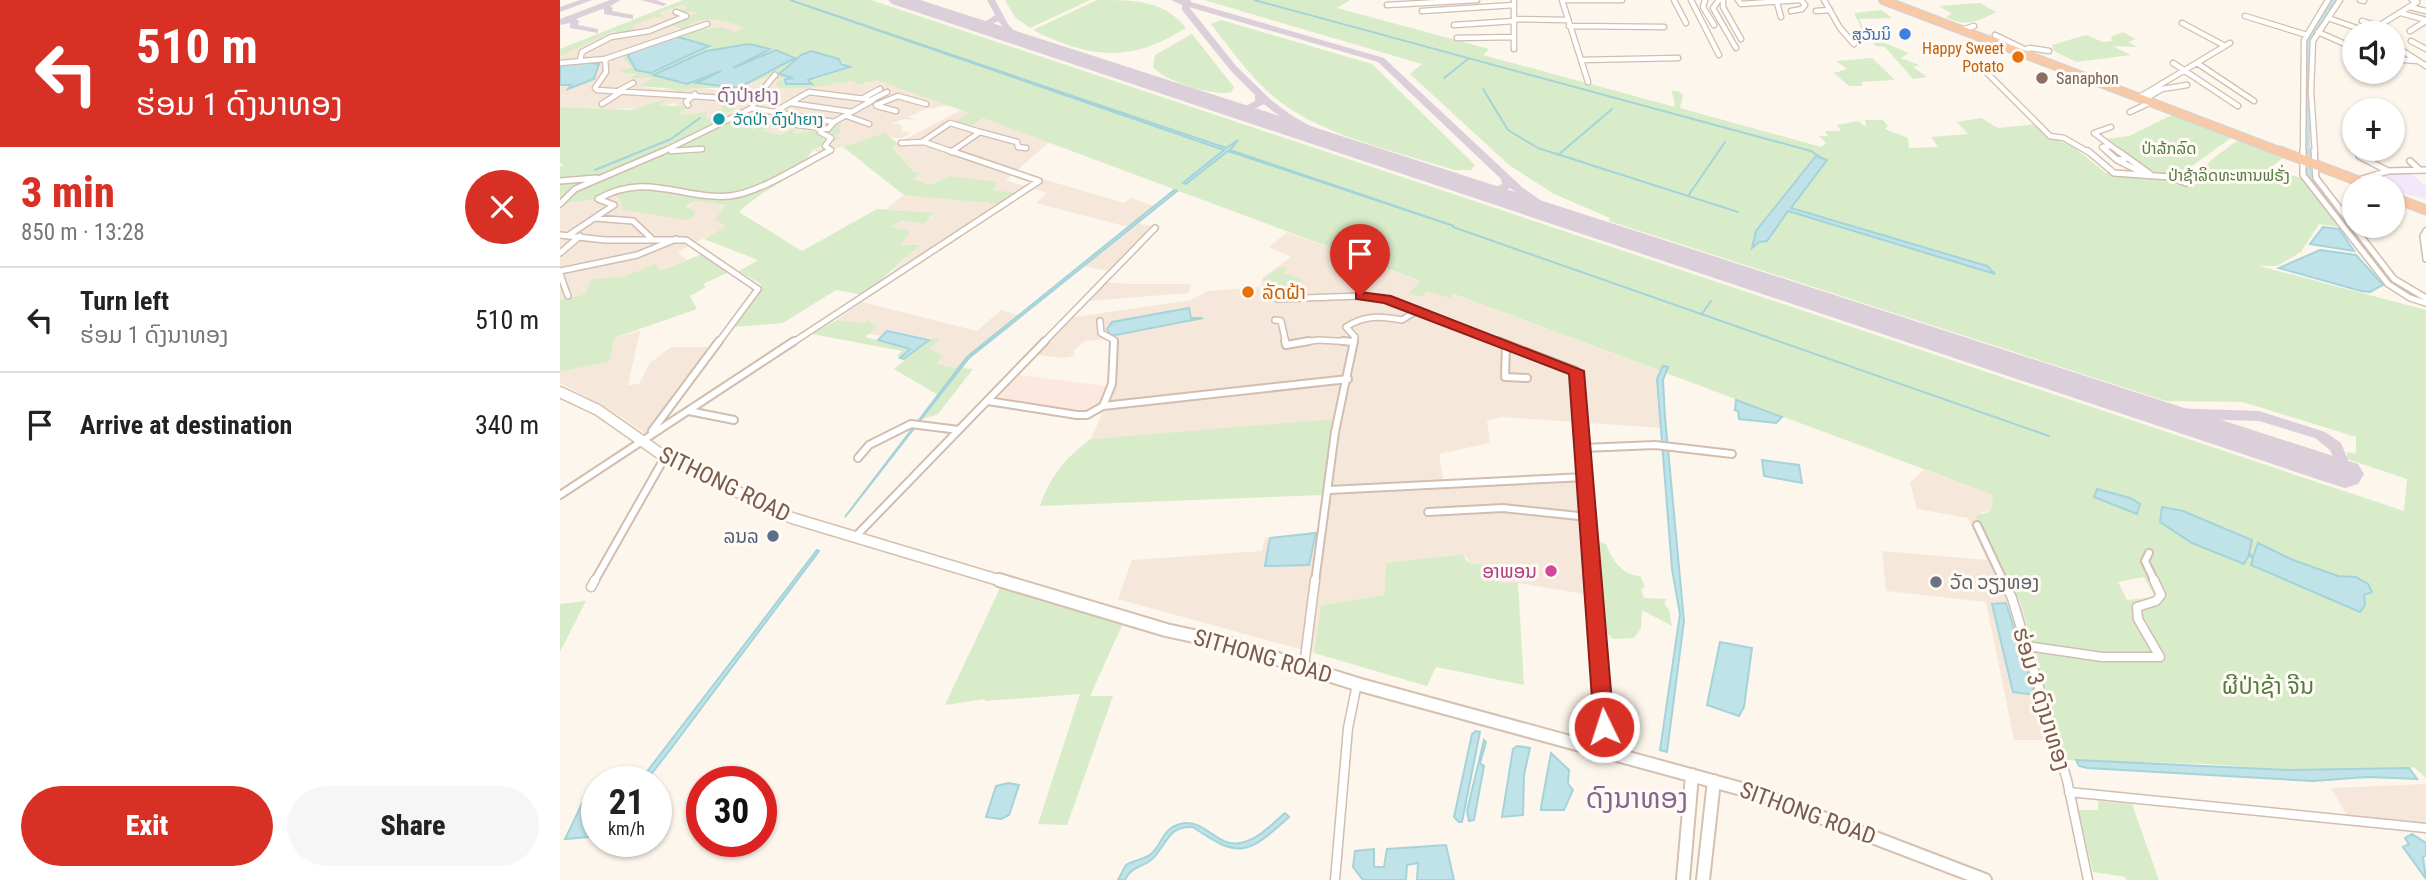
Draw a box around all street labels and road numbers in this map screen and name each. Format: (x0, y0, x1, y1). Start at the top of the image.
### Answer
street label: SITHONG ROAD (655, 441, 795, 528)
street label: SITHONG ROAD (1191, 624, 1335, 689)
street label: ຮ່ອມ 3 ດົງນາທອງ (2007, 624, 2076, 774)
street label: SITHONG ROAD (1736, 776, 1880, 851)

